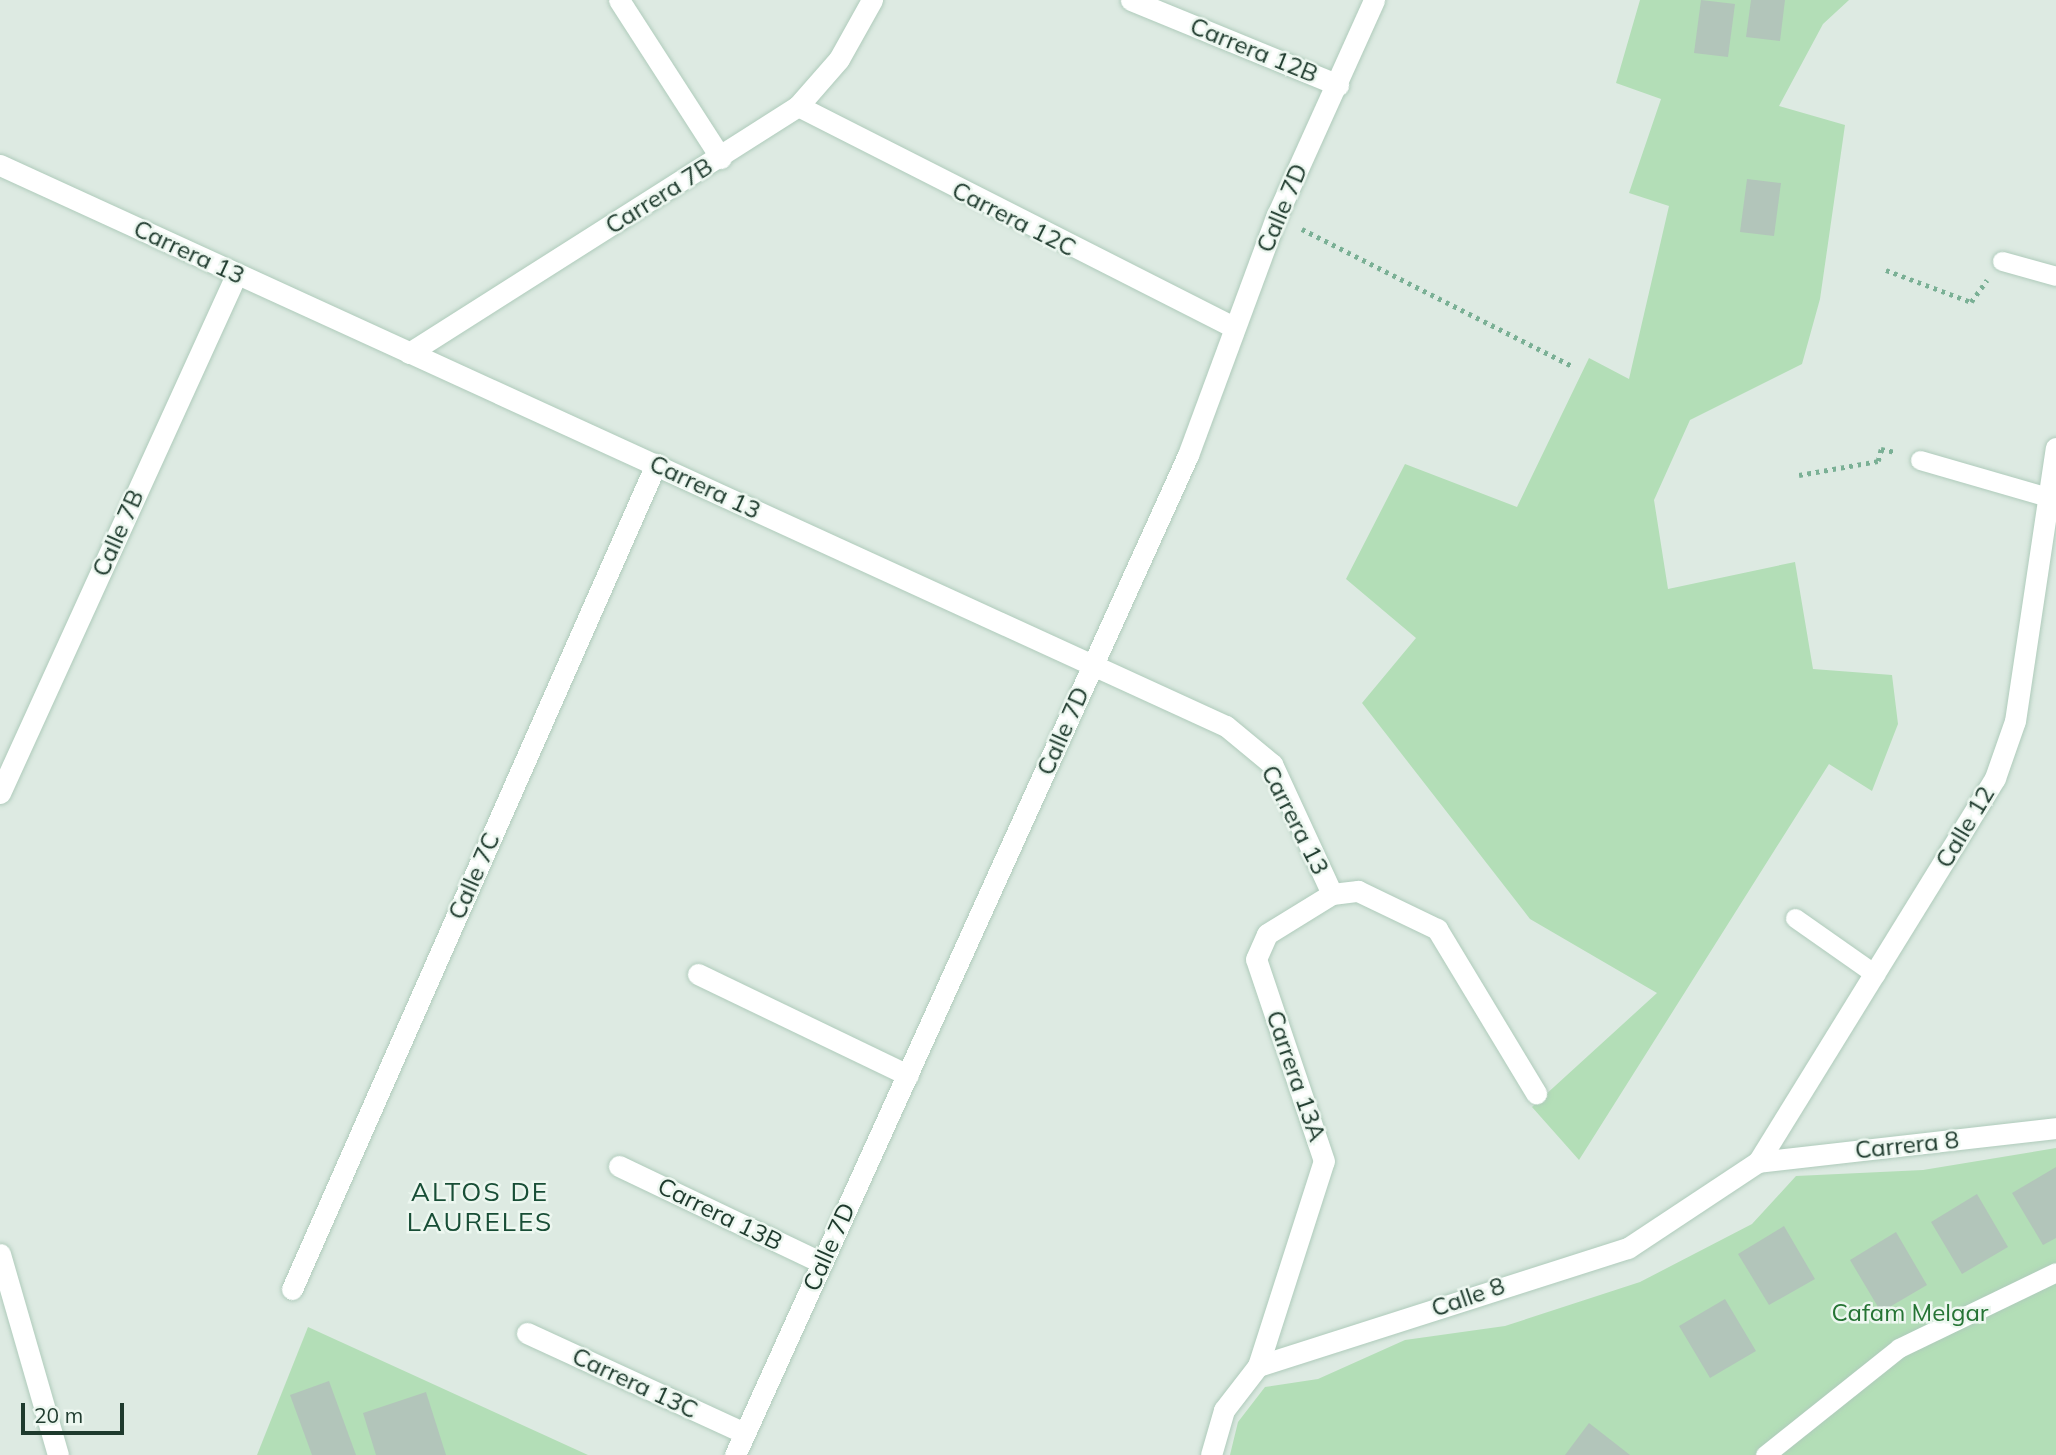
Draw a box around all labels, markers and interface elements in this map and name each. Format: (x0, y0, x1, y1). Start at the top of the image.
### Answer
street label: Carrera 12B (1186, 11, 1322, 89)
street label: Carrera 7B (600, 152, 718, 240)
street label: Calle 7D (1250, 159, 1314, 257)
street label: Carrera 12C (947, 175, 1081, 263)
street label: Carrera 13 (129, 214, 249, 290)
street label: Carrera 13 (645, 449, 765, 525)
street label: Calle 7B (86, 485, 150, 581)
street label: Calle 7D (1031, 682, 1095, 780)
street label: Carrera 13 (1255, 761, 1335, 879)
street label: Calle 12 (1929, 781, 2001, 873)
street label: Calle 7C (442, 828, 506, 924)
street label: Carrera 13A (1260, 1007, 1332, 1145)
street label: Carrera 8 (1854, 1125, 1960, 1165)
street label: Carrera 13B (653, 1171, 787, 1257)
district label: ALTOS DE LAURELES (408, 1176, 552, 1238)
street label: Calle 7D (797, 1198, 861, 1296)
street label: Calle 8 (1428, 1271, 1508, 1323)
park label: Cafam Melgar (1831, 1299, 1989, 1327)
street label: Carrera 13C (568, 1341, 702, 1425)
scale bar (24, 1388, 128, 1432)
text: 20 m (34, 1402, 83, 1428)

